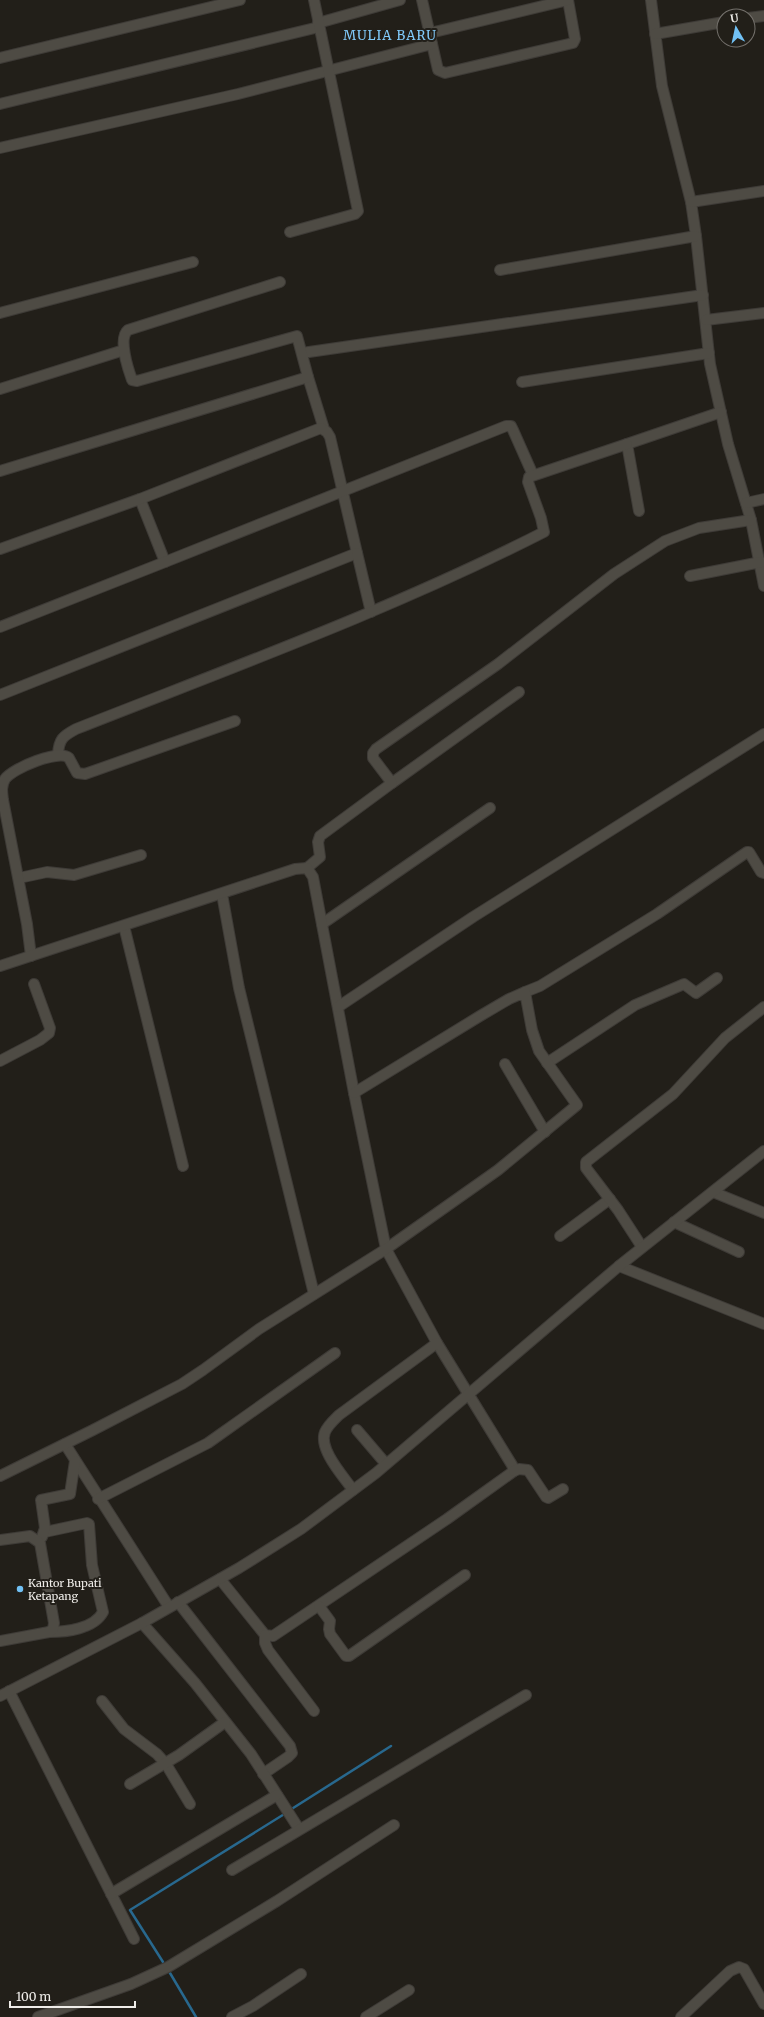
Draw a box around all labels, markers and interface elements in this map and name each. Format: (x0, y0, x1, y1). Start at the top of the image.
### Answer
north arrow (716, 8, 756, 48)
text: U (729, 10, 740, 26)
district label: MULIA BARU (343, 27, 437, 44)
place label: Kantor Bupati Ketapang (28, 1576, 102, 1603)
marker: Kantor Bupati Ketapang (15, 1584, 25, 1594)
scale bar (10, 1983, 135, 2009)
text: 100 m (16, 1989, 51, 2004)

